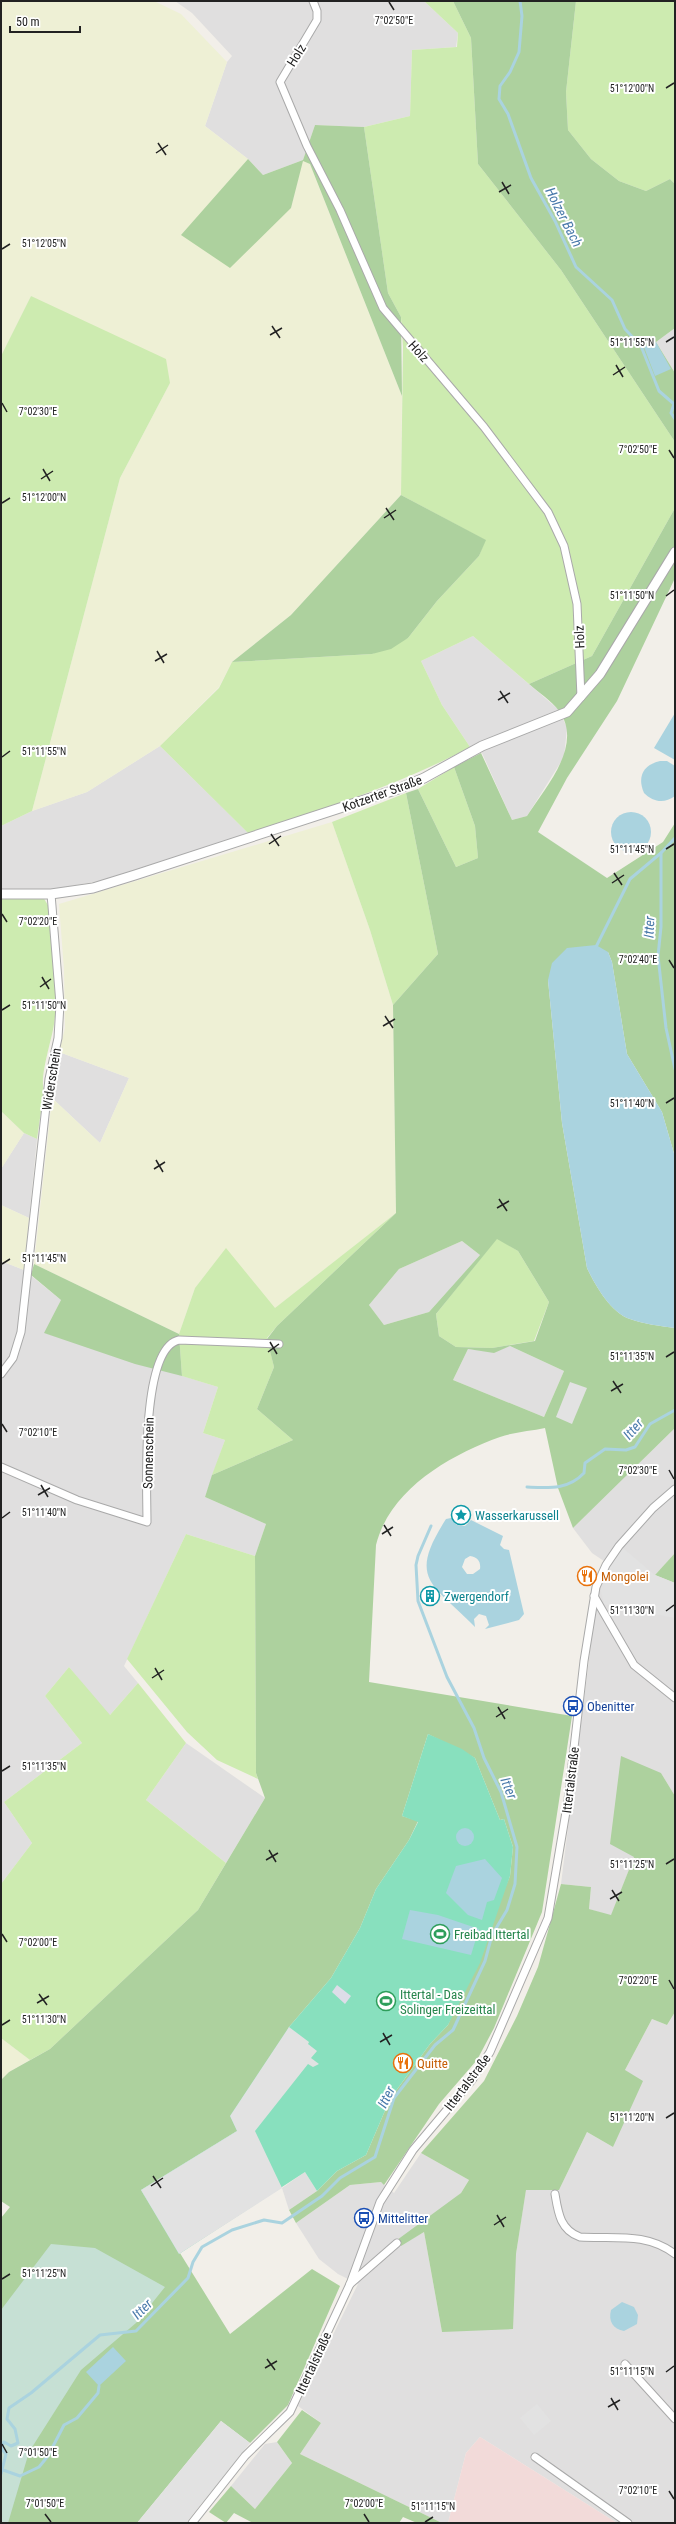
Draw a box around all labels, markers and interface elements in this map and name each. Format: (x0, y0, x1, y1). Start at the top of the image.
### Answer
scale bar (10, 8, 80, 34)
text: 50 m (16, 15, 40, 29)
text: 7°02'50"E (375, 15, 413, 26)
street label: Holz (284, 41, 309, 69)
text: 51°12'00"N (610, 83, 654, 94)
water label: Holzer Bach (542, 185, 586, 249)
text: 51°12'05"N (22, 238, 66, 249)
text: 51°11'55"N (610, 337, 654, 348)
street label: Holz (405, 338, 432, 365)
text: 7°02'30"E (19, 406, 57, 417)
text: 7°02'50"E (619, 444, 657, 455)
text: 51°12'00"N (22, 492, 66, 503)
text: 51°11'50"N (610, 590, 654, 601)
street label: Holz (571, 625, 588, 649)
text: 51°11'55"N (22, 746, 66, 757)
street label: Kotzerter Straße (340, 772, 424, 815)
text: 51°11'45"N (610, 844, 654, 855)
water label: Itter (640, 915, 658, 938)
text: 7°02'20"E (19, 916, 57, 927)
text: 7°02'40"E (619, 954, 657, 965)
text: 51°11'50"N (22, 1000, 66, 1011)
street label: Widerschein (39, 1047, 64, 1111)
text: 51°11'40"N (610, 1098, 654, 1109)
text: 51°11'45"N (22, 1253, 66, 1264)
text: 51°11'35"N (610, 1351, 654, 1362)
water label: Itter (620, 1415, 647, 1443)
street label: Sonnenschein (140, 1417, 157, 1489)
text: 7°02'10"E (19, 1427, 57, 1438)
text: 7°02'30"E (619, 1465, 657, 1476)
place icon: Wasserkarussell (450, 1504, 472, 1526)
text: 51°11'40"N (22, 1507, 66, 1518)
place label: Wasserkarussell (475, 1508, 559, 1523)
restaurant icon: Mongolei (576, 1565, 598, 1587)
place label: Mongolei (601, 1569, 649, 1584)
building icon: Zwergendorf (419, 1585, 441, 1607)
place label: Zwergendorf (444, 1589, 509, 1604)
text: 51°11'30"N (610, 1605, 654, 1616)
bus stop icon: Obenitter (562, 1695, 584, 1717)
place label: Obenitter (587, 1699, 634, 1714)
street label: Ittertalstraße (559, 1746, 582, 1814)
text: 51°11'35"N (22, 1761, 66, 1772)
water label: Itter (497, 1775, 521, 1802)
text: 51°11'25"N (610, 1859, 654, 1870)
sports icon: Freibad Ittertal (429, 1923, 451, 1945)
place label: Freibad Ittertal (454, 1927, 529, 1942)
text: 7°02'00"E (19, 1937, 57, 1948)
text: 7°02'20"E (619, 1975, 657, 1986)
place label: Ittertal - Das Solinger Freizeittal (400, 1987, 496, 2017)
sports icon: Ittertal - Das Solinger Freizeittal (375, 1990, 397, 2012)
text: 51°11'30"N (22, 2014, 66, 2025)
street label: Ittertalstraße (441, 2051, 494, 2114)
restaurant icon: Quitte (392, 2052, 414, 2074)
place label: Quitte (417, 2056, 448, 2071)
water label: Itter (374, 2083, 398, 2110)
text: 51°11'20"N (610, 2112, 654, 2123)
bus stop icon: Mittelitter (353, 2207, 375, 2229)
place label: Mittelitter (378, 2211, 428, 2226)
text: 51°11'25"N (22, 2268, 66, 2279)
water label: Itter (129, 2295, 156, 2322)
street label: Ittertalstraße (293, 2330, 334, 2397)
text: 51°11'15"N (610, 2366, 654, 2377)
text: 7°01'50"E (19, 2447, 57, 2458)
text: 7°02'10"E (619, 2485, 657, 2496)
text: 7°01'50"E (26, 2498, 64, 2509)
text: 7°02'00"E (345, 2498, 383, 2509)
text: 51°11'15"N (411, 2501, 455, 2512)

